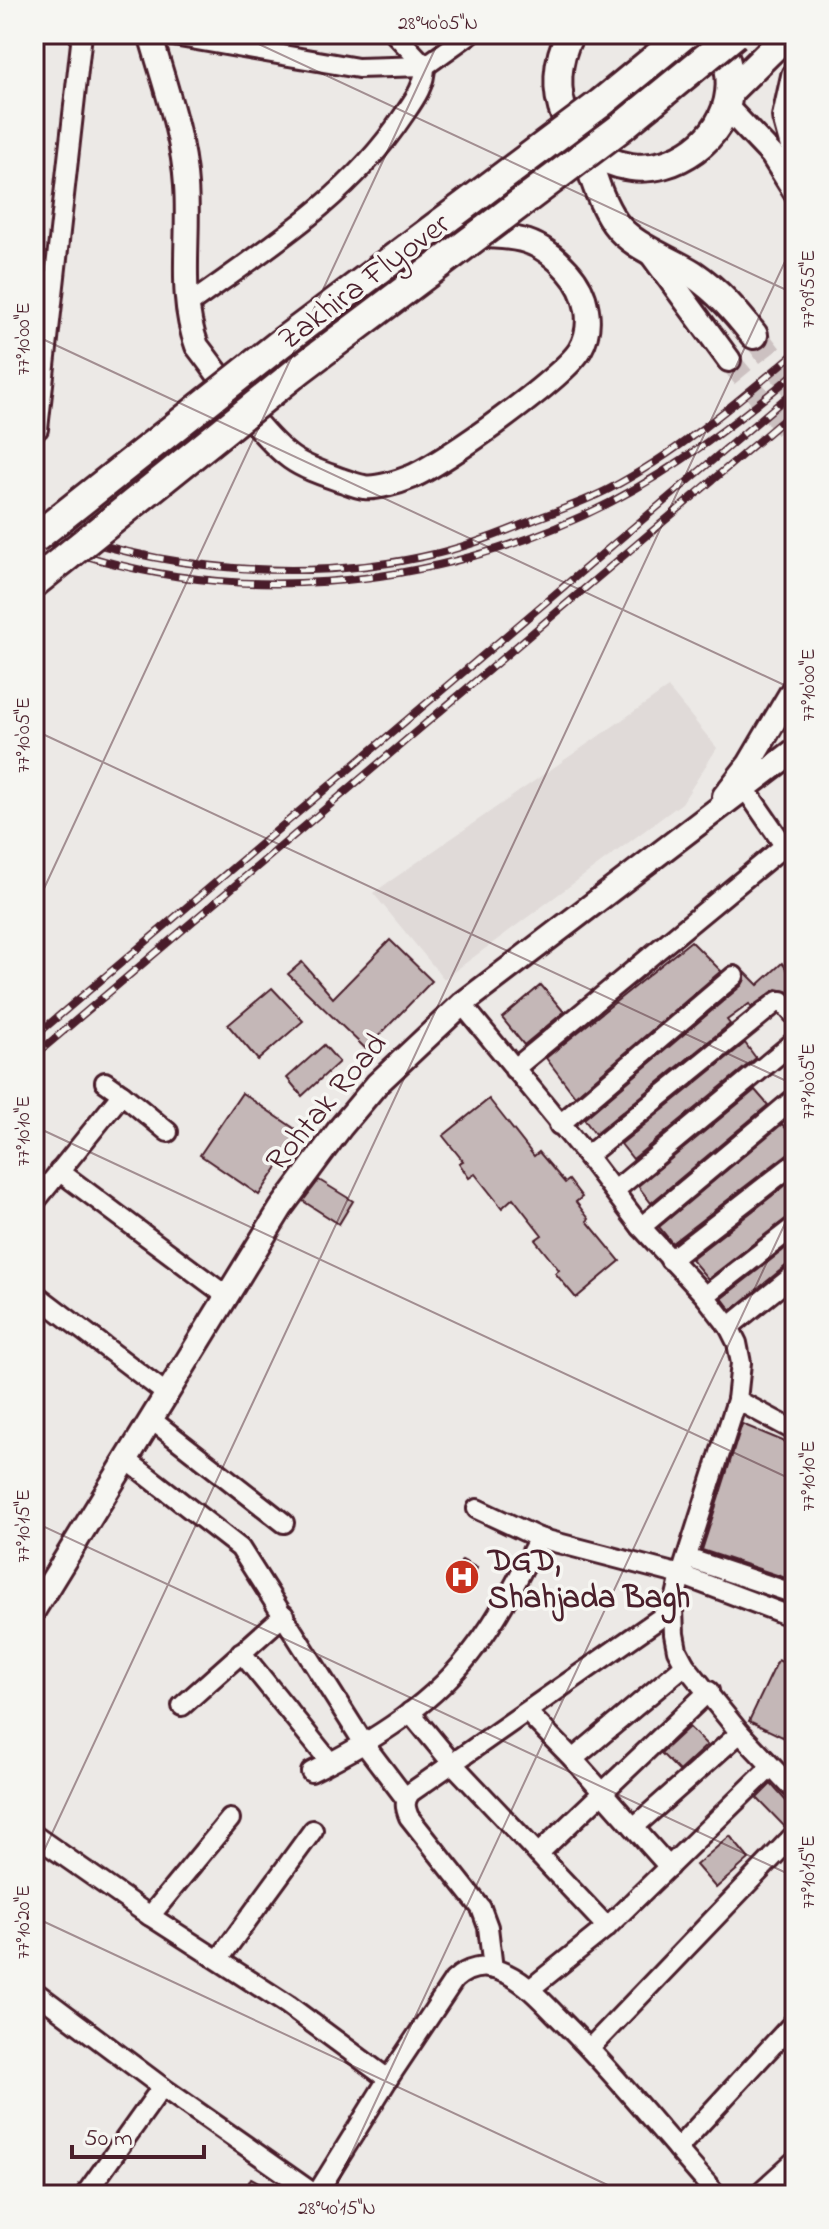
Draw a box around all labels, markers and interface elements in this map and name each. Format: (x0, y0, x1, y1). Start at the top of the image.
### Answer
text: 28°40'05"N (398, 10, 478, 39)
street label: Zakhira Flyover (269, 202, 461, 363)
text: 77°09'55"E (795, 250, 824, 328)
text: 77°10'00"E (10, 302, 39, 376)
text: 77°10'00"E (795, 648, 824, 722)
text: 77°10'05"E (10, 697, 39, 773)
street label: Rohtak Road (256, 1024, 400, 1183)
text: 77°10'05"E (795, 1043, 824, 1119)
text: 77°10'10"E (10, 1096, 39, 1166)
text: 77°10'10"E (795, 1441, 824, 1511)
text: 77°10'15"E (10, 1489, 39, 1563)
place label: DGD, Shahjada Bagh (486, 1539, 690, 1624)
hospital icon: DGD, Shahjada Bagh (443, 1558, 481, 1596)
text: 77°10'15"E (795, 1835, 824, 1909)
text: 77°10'20"E (10, 1885, 39, 1959)
scale bar (72, 2109, 204, 2159)
text: 50 m (84, 2122, 133, 2157)
text: 28°40'15"N (298, 2195, 376, 2224)

